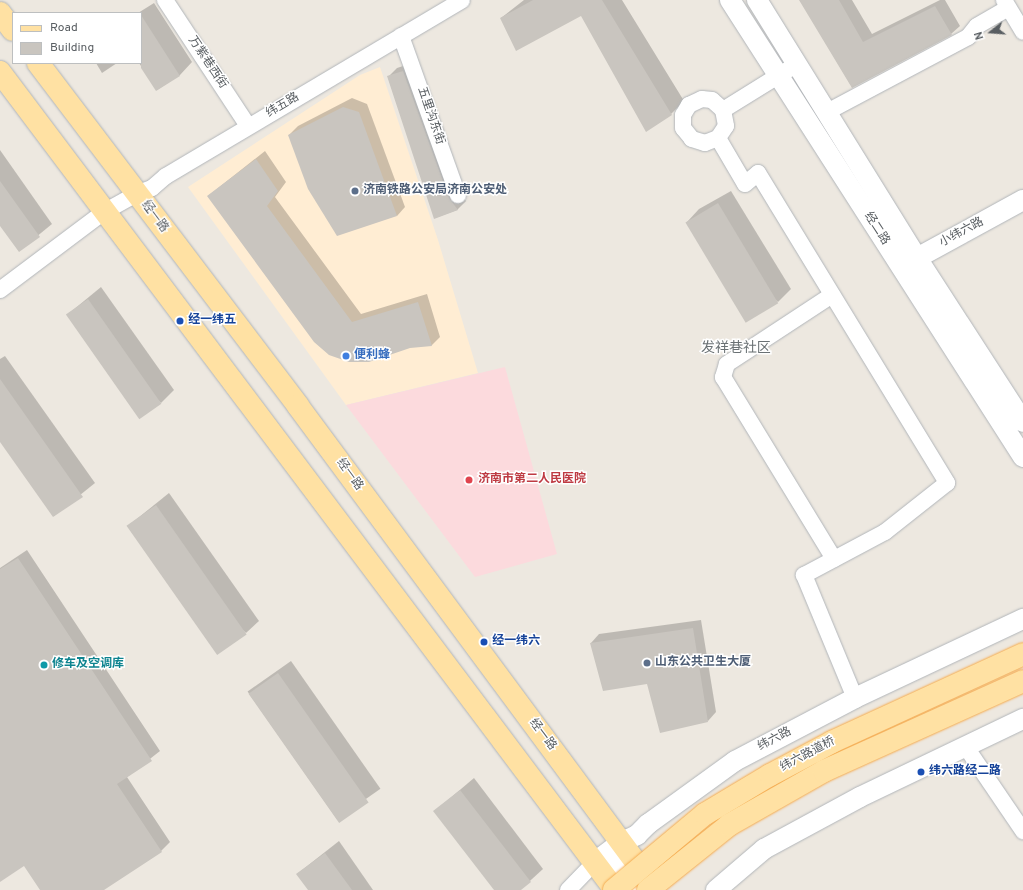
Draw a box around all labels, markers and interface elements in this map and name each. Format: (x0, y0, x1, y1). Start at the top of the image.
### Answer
legend (12, 12, 142, 64)
north arrow (971, 12, 1011, 52)
text: Road (50, 20, 78, 36)
text: N (972, 30, 987, 41)
street label: 万紫巷西街 (184, 34, 230, 92)
text: Building (50, 40, 94, 56)
street label: 五里沟东街 (413, 85, 447, 147)
street label: 纬五路 (264, 91, 302, 121)
place label: 济南铁路公安局济南公安处 (363, 184, 507, 198)
marker: 济南铁路公安局济南公安处 (350, 186, 360, 196)
street label: 经一路 (137, 198, 171, 236)
street label: 经二路 (860, 210, 892, 248)
street label: 小纬六路 (937, 215, 987, 251)
place label: 经一纬五 (188, 314, 236, 328)
marker: 经一纬五 (175, 316, 185, 326)
district label: 发祥巷社区 (701, 341, 771, 357)
place label: 便利蜂 (354, 349, 390, 363)
marker: 便利蜂 (341, 351, 351, 361)
street label: 经一路 (333, 456, 365, 494)
place label: 济南市第二人民医院 (478, 473, 586, 487)
marker: 济南市第二人民医院 (463, 474, 475, 486)
place label: 经一纬六 (492, 635, 540, 649)
marker: 经一纬六 (479, 637, 489, 647)
place label: 山东公共卫生大厦 (655, 656, 751, 670)
place label: 修车及空调库 (52, 658, 124, 672)
marker: 山东公共卫生大厦 (642, 658, 652, 668)
marker: 修车及空调库 (39, 660, 49, 670)
street label: 经一路 (525, 716, 559, 754)
street label: 纬六路 (756, 725, 794, 755)
street label: 纬六路道桥 (778, 735, 838, 775)
place label: 纬六路经二路 (929, 765, 1001, 779)
marker: 纬六路经二路 (916, 767, 926, 777)

